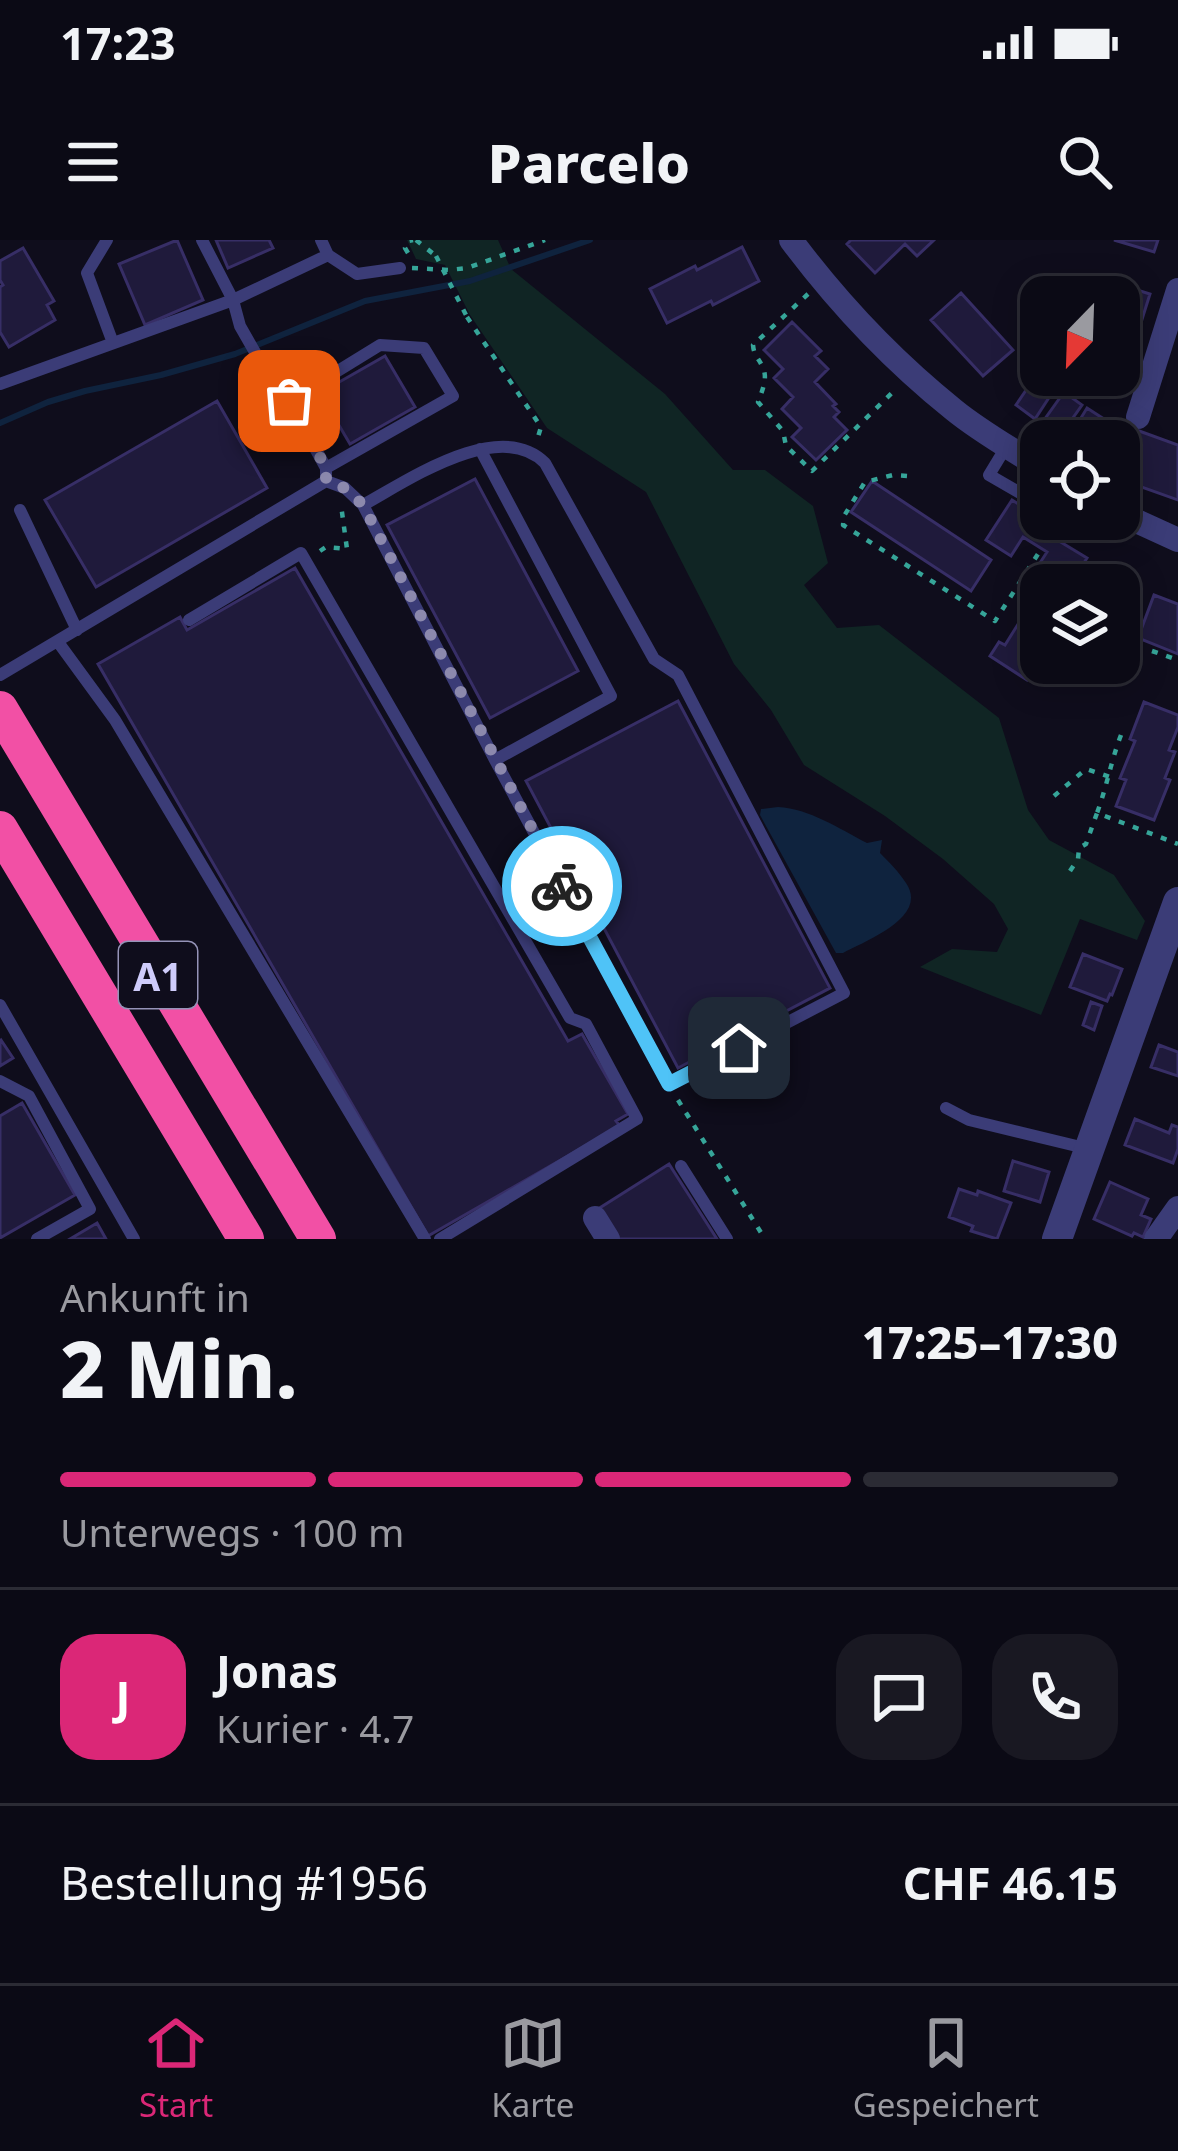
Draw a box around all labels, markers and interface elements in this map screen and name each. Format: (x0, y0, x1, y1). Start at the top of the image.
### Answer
text: 17:23 (60, 12, 176, 73)
text: Parcelo (488, 125, 690, 199)
icon: menu (60, 129, 126, 195)
icon: search (1052, 129, 1118, 195)
north arrow (1020, 276, 1140, 396)
map controls (1020, 276, 1140, 684)
pin (238, 350, 340, 452)
icon: bag (256, 368, 322, 434)
button: locate (1020, 420, 1140, 540)
button: layers (1020, 564, 1140, 684)
courier (502, 826, 622, 946)
icon: bike (529, 853, 595, 919)
road number: A1 (119, 942, 197, 1008)
pin (688, 997, 790, 1099)
icon: home (706, 1015, 772, 1081)
text: Ankunft in (60, 1270, 250, 1323)
text: 17:25–17:30 (862, 1311, 1118, 1372)
text: 2 Min. (60, 1315, 298, 1421)
text: Unterwegs · 100 m (60, 1505, 404, 1558)
button: chat (836, 1634, 962, 1760)
button: phone (992, 1634, 1118, 1760)
text: Jonas (216, 1640, 338, 1701)
text: J (116, 1666, 130, 1727)
text: Kurier · 4.7 (216, 1701, 414, 1754)
text: Bestellung #1956 (60, 1852, 428, 1913)
text: CHF 46.15 (903, 1852, 1118, 1913)
tab: Start (139, 2010, 213, 2127)
tab: Karte (491, 2010, 574, 2127)
tab: Gespeichert (853, 2010, 1039, 2127)

